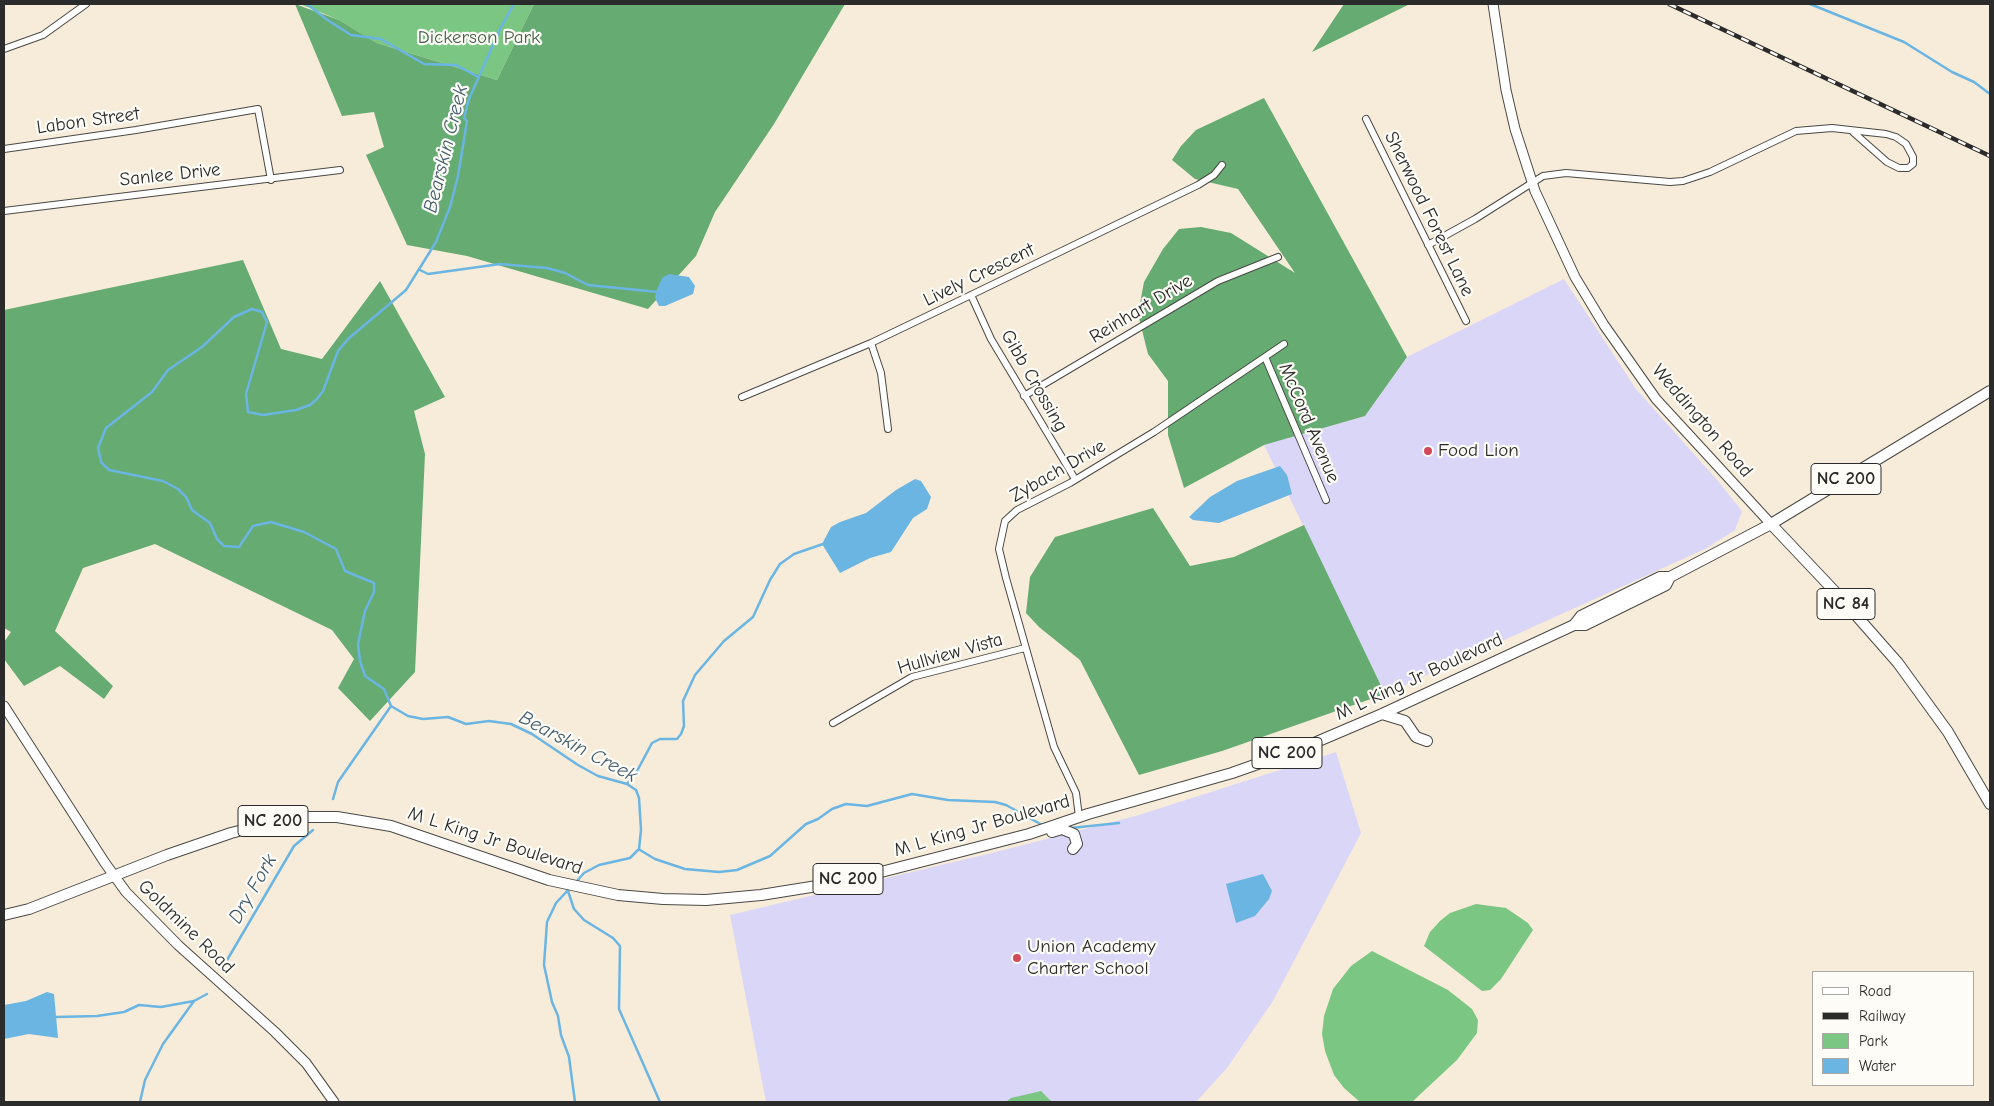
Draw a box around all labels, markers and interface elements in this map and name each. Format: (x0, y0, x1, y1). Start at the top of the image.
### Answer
park label: Dickerson Park (418, 27, 540, 49)
water label: Bearskin Creek (419, 83, 473, 215)
street label: Labon Street (35, 102, 141, 140)
street label: Sherwood Forest Lane (1379, 128, 1479, 300)
street label: Sanlee Drive (118, 158, 222, 192)
street label: Lively Crescent (920, 238, 1038, 312)
street label: Reinhart Drive (1086, 269, 1196, 349)
street label: Gibb Crossing (996, 326, 1072, 436)
street label: McCord Avenue (1273, 360, 1345, 486)
street label: Weddington Road (1647, 360, 1757, 482)
street label: Zybach Drive (1006, 435, 1110, 507)
place label: Food Lion (1438, 440, 1519, 462)
marker: Food Lion (1422, 445, 1434, 457)
road number: NC 200 (1811, 464, 1881, 494)
road number: NC 84 (1817, 588, 1875, 620)
street label: Hullview Vista (895, 628, 1005, 680)
street label: M L King Jr Boulevard (1332, 628, 1506, 726)
water label: Bearskin Creek (515, 706, 641, 788)
road number: NC 200 (1252, 738, 1322, 768)
street label: M L King Jr Boulevard (891, 790, 1073, 862)
street label: M L King Jr Boulevard (405, 802, 585, 880)
road number: NC 200 (238, 806, 308, 836)
water label: Dry Fork (224, 850, 282, 928)
road number: NC 200 (813, 864, 883, 894)
street label: Goldmine Road (133, 875, 239, 979)
place label: Union Academy Charter School (1027, 936, 1156, 980)
marker: Union Academy Charter School (1011, 952, 1023, 964)
legend (1812, 971, 1974, 1086)
text: Road (1859, 982, 1891, 1000)
text: Railway (1859, 1007, 1905, 1025)
text: Park (1859, 1032, 1888, 1050)
text: Water (1859, 1057, 1896, 1075)

